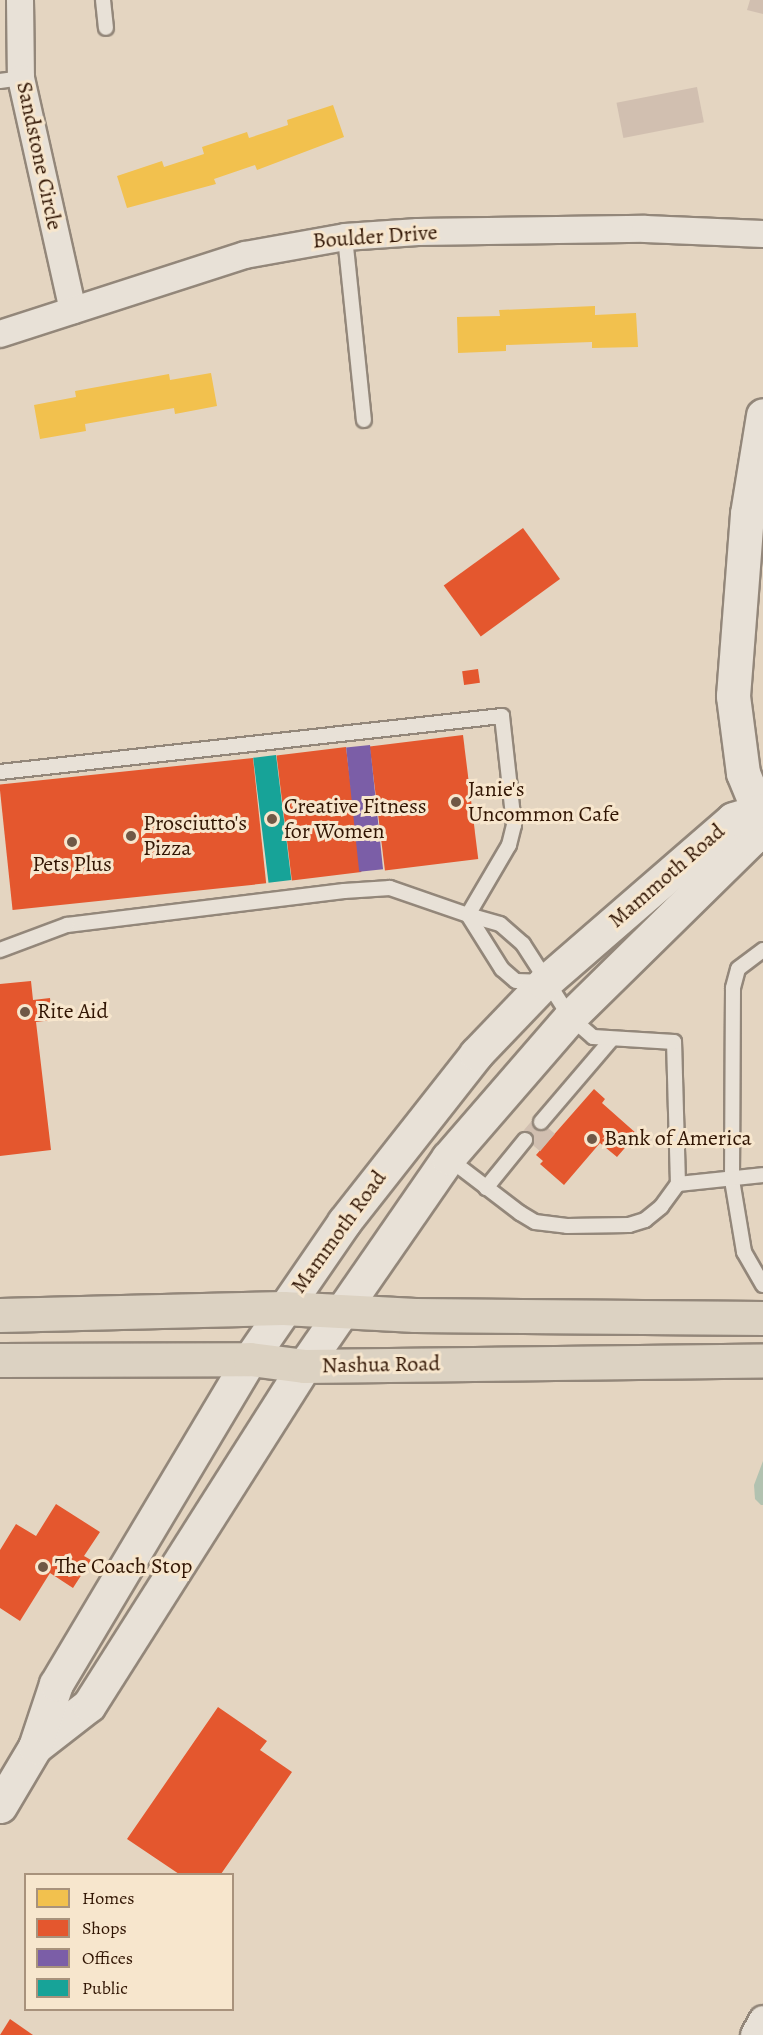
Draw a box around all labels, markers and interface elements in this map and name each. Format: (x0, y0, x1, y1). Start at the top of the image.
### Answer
street label: Sandstone Circle (10, 79, 68, 233)
street label: Boulder Drive (312, 219, 438, 255)
place label: Janie's Uncommon Cafe (468, 776, 619, 828)
place label: Creative Fitness for Women (284, 793, 427, 844)
marker: Janie's Uncommon Cafe (449, 795, 463, 809)
place label: Prosciutto's Pizza (143, 810, 247, 861)
marker: Creative Fitness for Women (265, 812, 279, 826)
street label: Mammoth Road (603, 818, 731, 934)
marker: Prosciutto's Pizza (124, 829, 138, 843)
marker: Pets Plus (65, 835, 79, 849)
place label: Pets Plus (32, 852, 112, 878)
place label: Rite Aid (37, 999, 108, 1025)
marker: Rite Aid (18, 1005, 32, 1019)
place label: Bank of America (604, 1126, 752, 1152)
marker: Bank of America (585, 1132, 599, 1146)
street label: Mammoth Road (286, 1165, 392, 1299)
street label: Nashua Road (322, 1351, 440, 1379)
place label: The Coach Stop (55, 1554, 192, 1580)
marker: The Coach Stop (36, 1560, 50, 1574)
legend (24, 1873, 234, 2011)
text: Homes (82, 1886, 134, 1910)
text: Shops (82, 1916, 127, 1940)
text: Offices (82, 1946, 133, 1970)
text: Public (82, 1976, 128, 2000)

